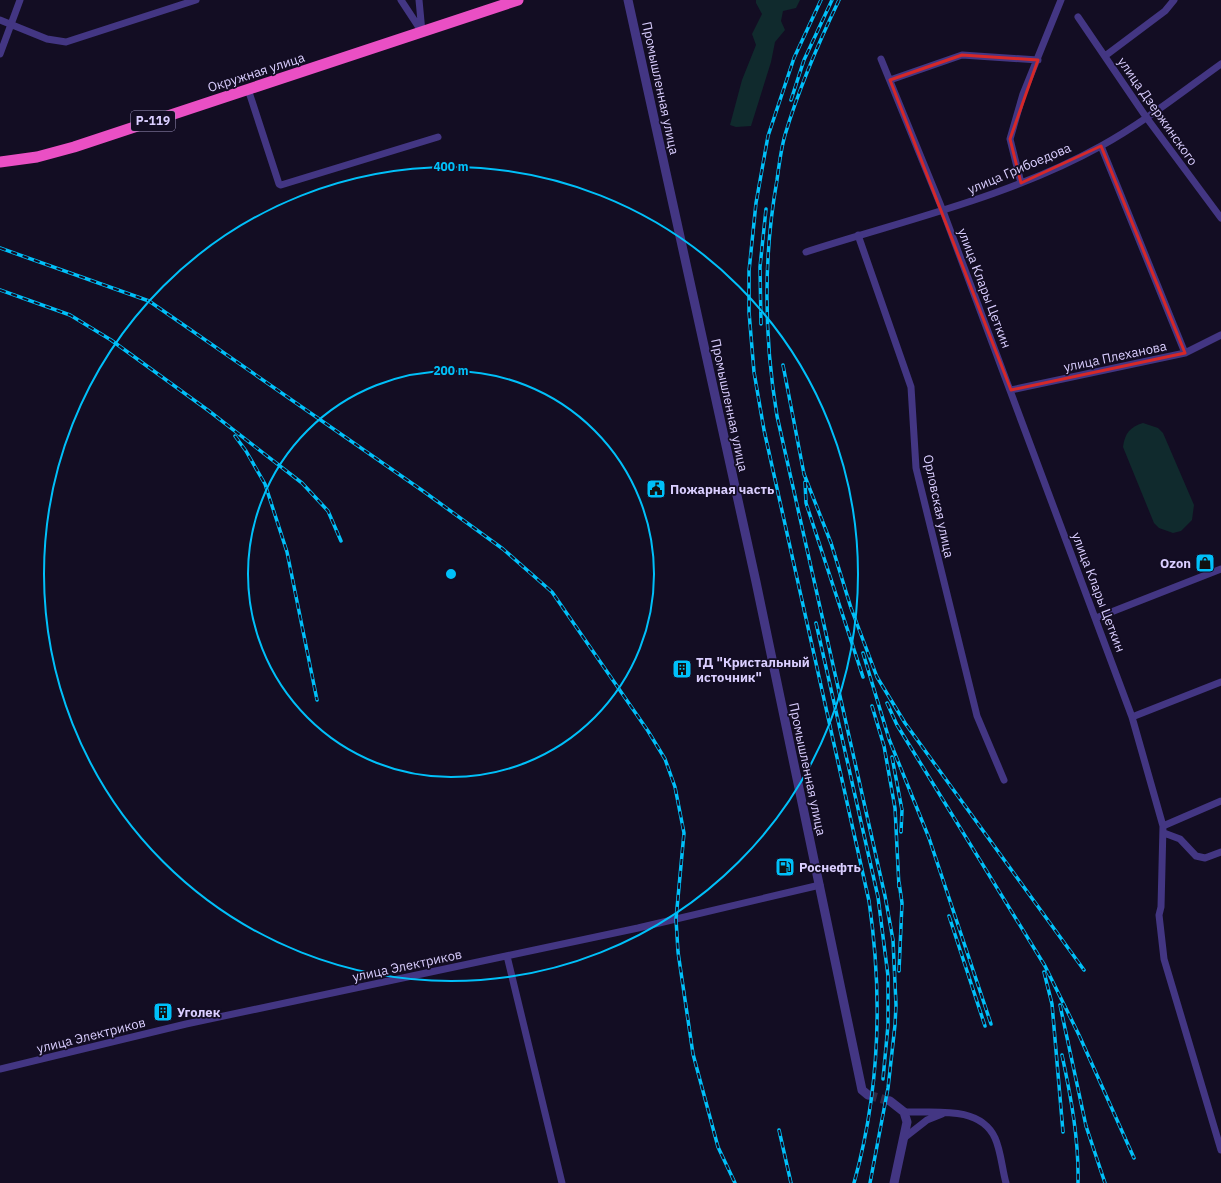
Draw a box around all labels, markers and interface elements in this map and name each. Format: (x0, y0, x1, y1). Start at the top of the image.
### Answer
street label: Промышленная улица (638, 20, 683, 156)
street label: Окружная улица (206, 49, 307, 96)
street label: улица Дзержинского (1114, 54, 1201, 169)
road number: Р-119 (131, 111, 175, 131)
street label: улица Грибоедова (965, 139, 1074, 198)
text: 400 m (433, 159, 469, 174)
street label: улица Клары Цеткин (954, 226, 1015, 351)
street label: Промышленная улица (707, 337, 752, 473)
street label: улица Плеханова (1062, 337, 1168, 376)
text: 200 m (433, 363, 469, 378)
street label: Орловская улица (919, 453, 958, 559)
public building icon: Пожарная часть (645, 478, 667, 500)
place label: Пожарная часть (670, 481, 774, 498)
street label: улица Клары Цеткин (1068, 530, 1129, 655)
shop icon: Ozon (1194, 552, 1216, 574)
place label: Ozon (1160, 555, 1191, 572)
centre of rings (444, 567, 458, 581)
place label: ТД "Кристальный источник" (696, 654, 810, 686)
building icon: ТД "Кристальный источник" (671, 658, 693, 680)
street label: Промышленная улица (785, 701, 830, 837)
fuel station icon: Роснефть (774, 856, 796, 878)
place label: Роснефть (799, 859, 861, 876)
street label: улица Электриков (351, 946, 463, 985)
building icon: Уголек (152, 1001, 174, 1023)
place label: Уголек (177, 1004, 221, 1021)
street label: улица Электриков (35, 1014, 147, 1057)

